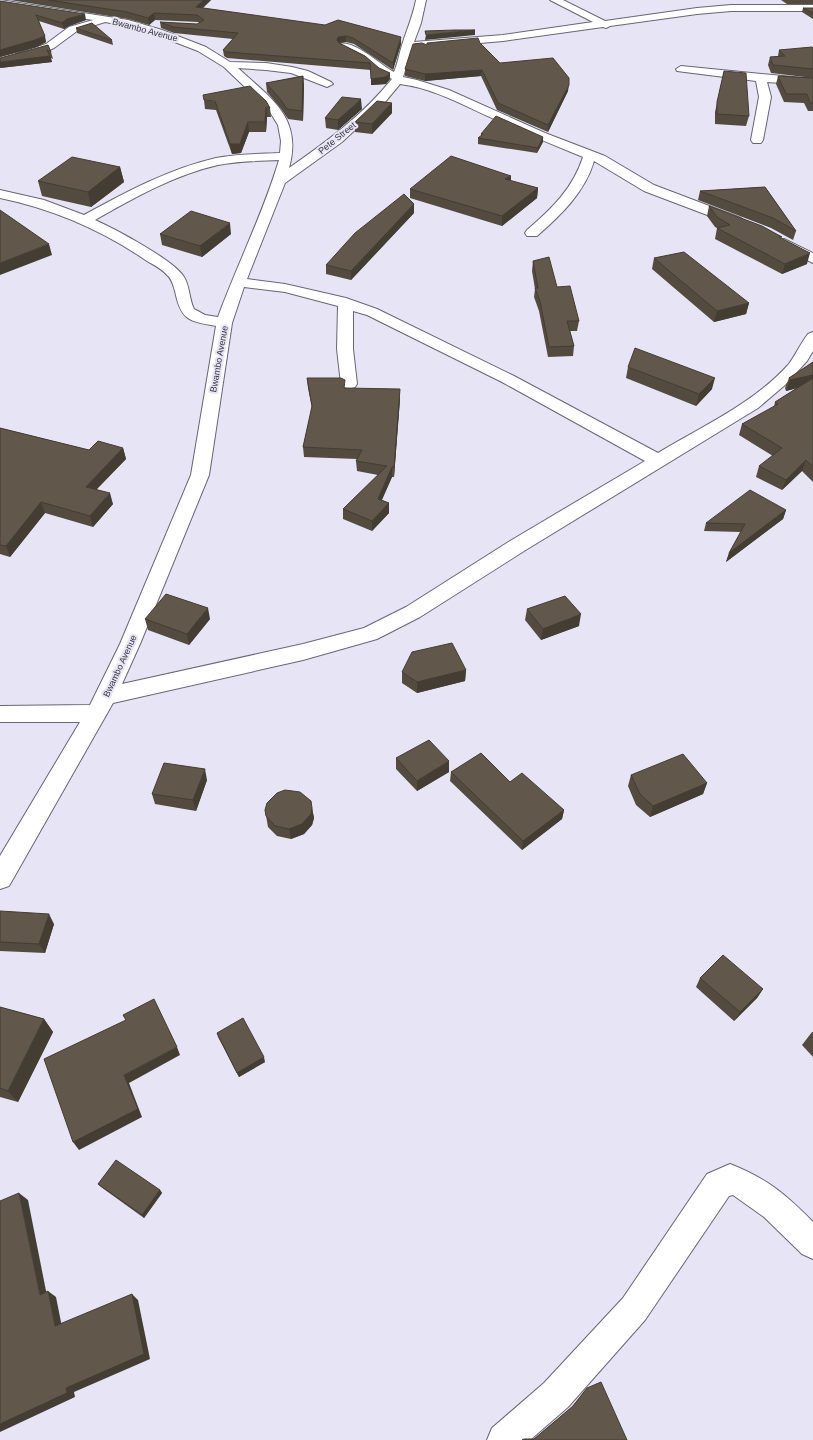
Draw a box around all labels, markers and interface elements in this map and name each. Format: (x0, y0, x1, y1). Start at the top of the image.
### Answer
street label: Bwambo Avenue (111, 16, 179, 44)
street label: Pete Street (316, 120, 358, 156)
street label: Bwambo Avenue (208, 325, 230, 393)
street label: Bwambo Avenue (101, 633, 139, 699)

